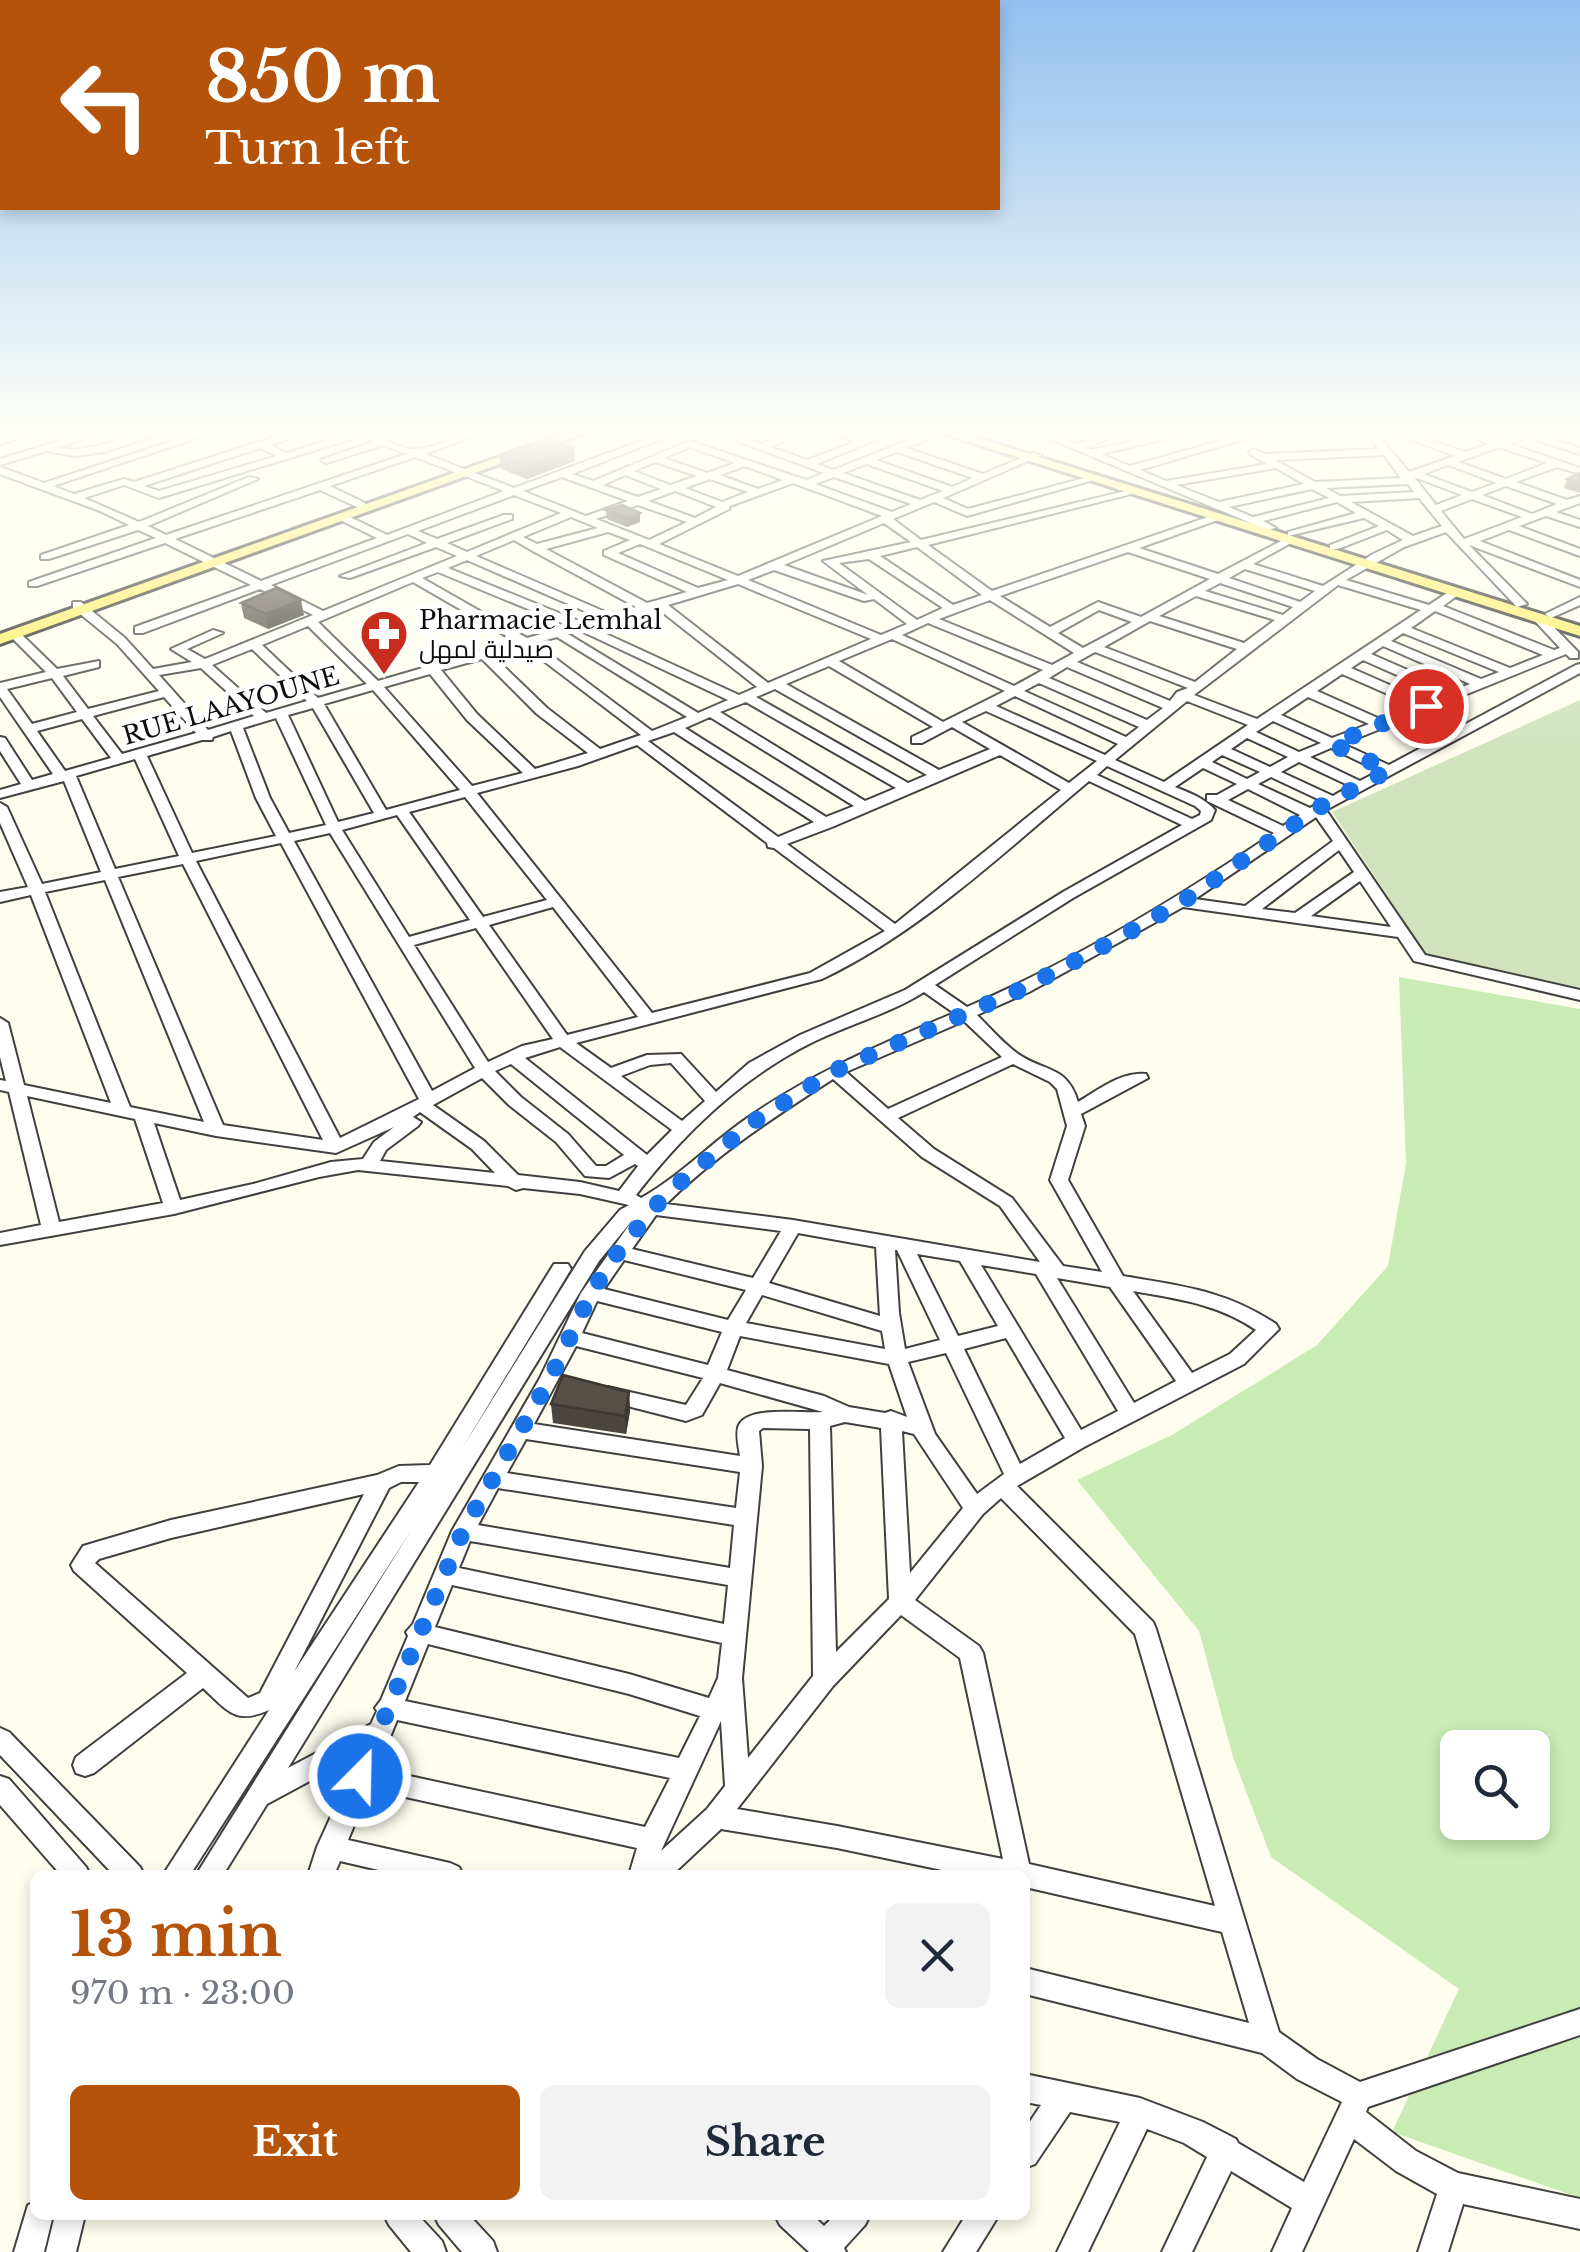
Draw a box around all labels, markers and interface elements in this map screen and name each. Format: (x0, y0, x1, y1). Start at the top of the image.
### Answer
text: 850 m (205, 34, 440, 121)
icon: left (40, 40, 170, 170)
text: Turn left (205, 120, 410, 176)
place label: Pharmacie Lemhal صيدلية لمهل (419, 605, 662, 665)
pharmacy icon: Pharmacie Lemhal صيدلية لمهل (358, 608, 410, 676)
street label: RUE LAAYOUNE (119, 660, 343, 752)
pin (1384, 664, 1469, 749)
icon: arrive (1399, 679, 1454, 734)
position arrow (308, 1724, 412, 1828)
map controls (1440, 1730, 1550, 1840)
button: search (1440, 1730, 1550, 1840)
text: 13 min (70, 1898, 282, 1972)
button: close (885, 1903, 990, 2008)
text: 970 m · 23:00 (70, 1973, 295, 2013)
button: Exit (70, 2085, 520, 2200)
button: Share (540, 2085, 990, 2200)

